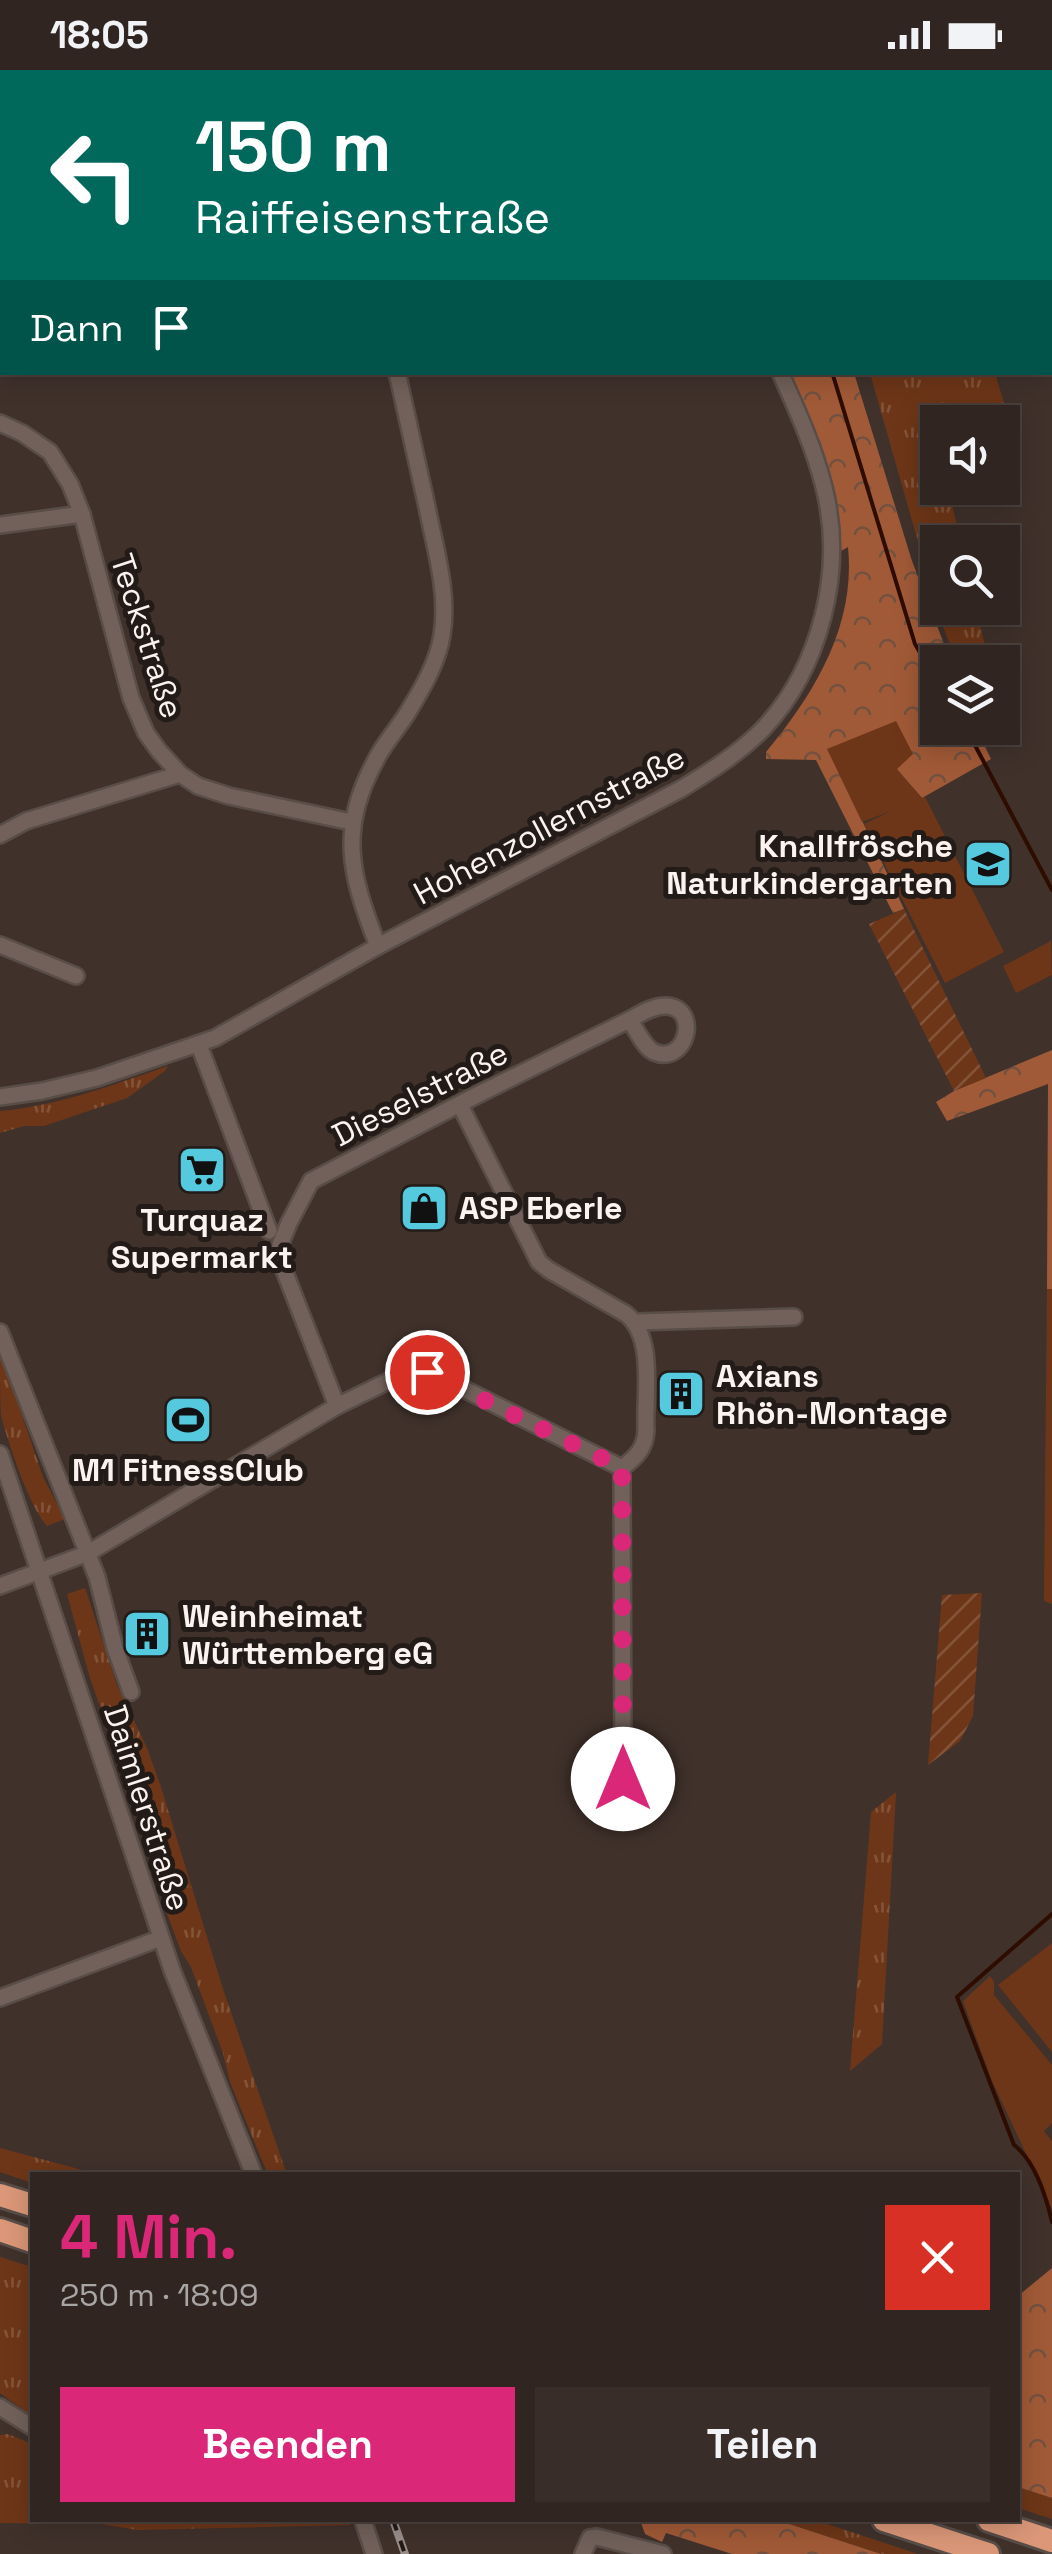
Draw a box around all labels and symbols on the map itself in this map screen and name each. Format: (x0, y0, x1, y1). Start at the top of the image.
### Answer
street label: Teckstraße (102, 549, 192, 723)
street label: Hohenzollernstraße (407, 737, 691, 913)
place label: Knallfrösche Naturkindergarten (666, 826, 953, 903)
school or university icon: Knallfrösche Naturkindergarten (962, 838, 1014, 890)
street label: Dieselstraße (325, 1033, 515, 1155)
supermarket icon: Turquaz Supermarkt (176, 1144, 228, 1196)
shop icon: ASP Eberle (398, 1182, 450, 1234)
place label: ASP Eberle (459, 1188, 622, 1228)
place label: Turquaz Supermarkt (111, 1200, 293, 1277)
pin (385, 1330, 470, 1415)
place label: Axians Rhön-Montage (716, 1356, 948, 1433)
building icon: Axians Rhön-Montage (655, 1368, 707, 1420)
sports icon: M1 FitnessClub (162, 1394, 214, 1446)
place label: M1 FitnessClub (72, 1450, 304, 1490)
place label: Weinheimat Württemberg eG (182, 1596, 433, 1673)
building icon: Weinheimat Württemberg eG (121, 1608, 173, 1660)
street label: Daimlerstraße (95, 1700, 199, 1916)
position arrow (571, 1727, 675, 1831)

